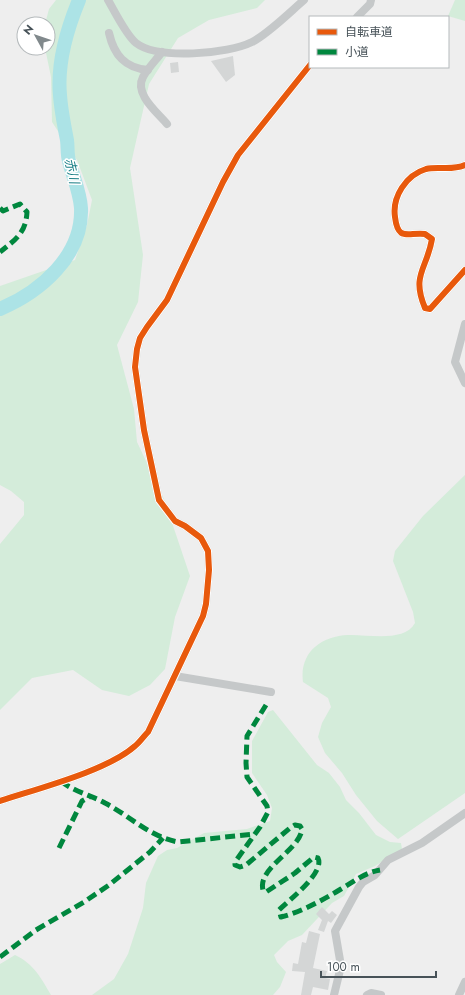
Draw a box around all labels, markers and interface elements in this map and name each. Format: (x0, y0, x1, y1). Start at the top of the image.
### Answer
north arrow (16, 16, 56, 56)
legend (309, 16, 449, 68)
text: N (19, 21, 37, 38)
text: 自転車道 (345, 23, 393, 41)
text: 小道 (345, 43, 369, 61)
water label: 赤川 (60, 156, 85, 188)
scale bar (321, 953, 436, 979)
text: 100 m (327, 958, 360, 976)

